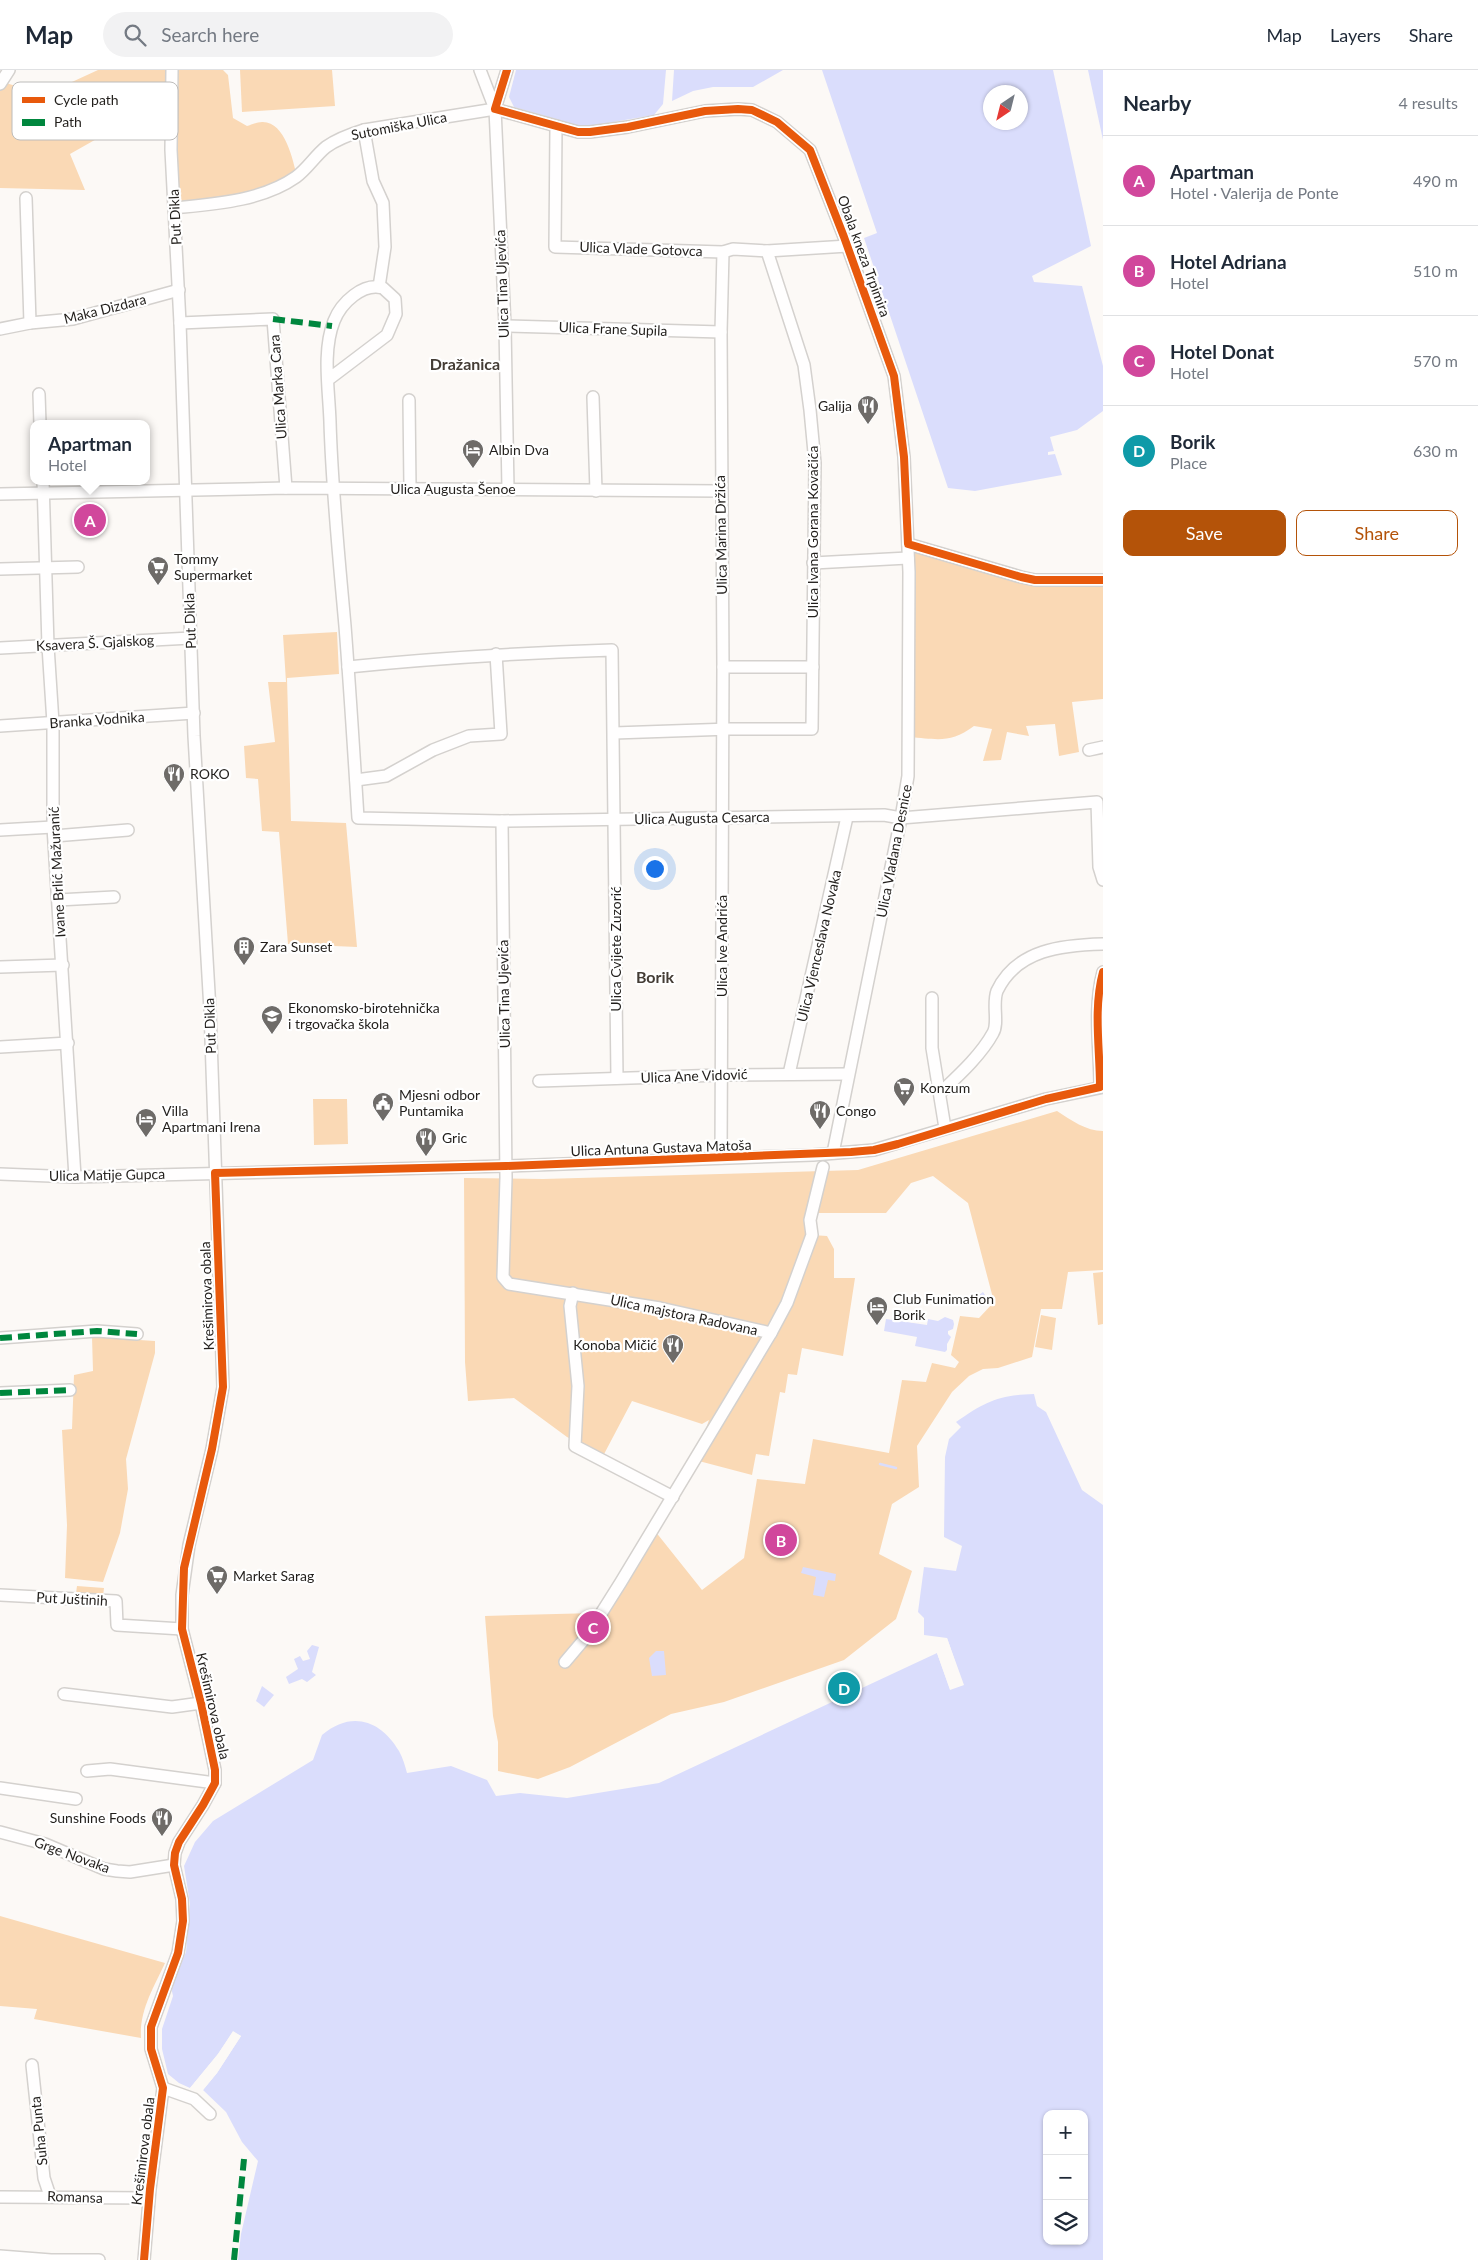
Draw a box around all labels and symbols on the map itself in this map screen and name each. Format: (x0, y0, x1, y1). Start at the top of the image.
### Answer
legend (12, 82, 178, 140)
north arrow (983, 85, 1028, 130)
text: Cycle path (54, 91, 119, 108)
street label: Sutomiška Ulica (350, 108, 448, 143)
text: Path (54, 113, 82, 130)
street label: Put Dikla (165, 189, 184, 245)
street label: Obala kneza Trpimira (835, 193, 894, 319)
street label: Ulica Tina Ujevića (491, 229, 512, 339)
street label: Ulica Vlade Gotovca (579, 238, 703, 259)
street label: Maka Dizdara (62, 290, 148, 327)
street label: Ulica Frane Supila (558, 318, 668, 339)
street label: Ulica Marka Cara (265, 334, 290, 440)
district label: Dražanica (430, 354, 500, 373)
restaurant icon: Galija (856, 394, 880, 425)
place label: Galija (818, 397, 852, 414)
hotel icon: Albin Dva (461, 438, 485, 469)
place label: Albin Dva (489, 441, 549, 458)
street label: Ulica Ivana Gorana Kovačića (804, 446, 821, 618)
street label: Ulica Marina Držića (711, 475, 730, 595)
street label: Ulica Augusta Šenoe (390, 480, 516, 497)
pin: A (74, 501, 106, 539)
place label: Tommy Supermarket (174, 550, 252, 583)
supermarket icon: Tommy Supermarket (146, 555, 170, 586)
street label: Put Dikla (180, 593, 199, 649)
street label: Ksavera Š. Gjalskog (35, 631, 154, 654)
street label: Branka Vodnika (49, 708, 145, 731)
restaurant icon: ROKO (162, 762, 186, 793)
place label: ROKO (190, 765, 230, 782)
street label: Ulica Vladana Desnice (872, 783, 915, 919)
street label: Ivane Brlić Mažuranić (45, 806, 68, 938)
street label: Ulica Augusta Cesarca (634, 808, 770, 827)
your location (642, 856, 668, 882)
street label: Ulica Vjenceslava Novaka (793, 868, 844, 1024)
street label: Ulica Cvijete Zuzorić (607, 886, 624, 1012)
street label: Ulica Ive Andrića (713, 895, 730, 997)
building icon: Zara Sunset (232, 935, 256, 966)
place label: Zara Sunset (260, 938, 332, 955)
street label: Ulica Tina Ujevića (494, 940, 513, 1048)
district label: Borik (636, 967, 675, 986)
street label: Put Dikla (200, 998, 219, 1054)
place label: Ekonomsko-birotehnička i trgovačka škola (288, 999, 440, 1032)
school or university icon: Ekonomsko-birotehnička i trgovačka škola (260, 1004, 284, 1035)
street label: Ulica Ane Vidović (640, 1065, 748, 1086)
supermarket icon: Konzum (892, 1076, 916, 1107)
place label: Konzum (920, 1079, 970, 1096)
place label: Mjesni odbor Puntamika (399, 1086, 480, 1119)
public building icon: Mjesni odbor Puntamika (371, 1091, 395, 1122)
restaurant icon: Congo (808, 1099, 832, 1130)
place label: Villa Apartmani Irena (162, 1102, 260, 1135)
place label: Congo (836, 1102, 876, 1119)
hotel icon: Villa Apartmani Irena (134, 1107, 158, 1138)
restaurant icon: Gric (414, 1126, 438, 1157)
place label: Gric (442, 1129, 468, 1146)
street label: Ulica Antuna Gustava Matoša (570, 1136, 752, 1159)
street label: Ulica Matije Gupca (49, 1165, 165, 1184)
street label: Krešimirova obala (196, 1241, 217, 1351)
place label: Club Funimation Borik (893, 1290, 994, 1323)
street label: Ulica majstora Radovana (609, 1291, 759, 1338)
hotel icon: Club Funimation Borik (865, 1295, 889, 1326)
restaurant icon: Konoba Mičić (661, 1333, 685, 1364)
place label: Konoba Mičić (573, 1336, 657, 1353)
pin: B (765, 1521, 797, 1559)
supermarket icon: Market Sarag (205, 1564, 229, 1595)
place label: Market Sarag (233, 1567, 314, 1584)
street label: Put Juštinih (36, 1588, 108, 1609)
pin: C (577, 1608, 609, 1646)
street label: Krešimirova obala (193, 1651, 234, 1761)
pin: D (828, 1669, 860, 1707)
restaurant icon: Sunshine Foods (150, 1806, 174, 1837)
place label: Sunshine Foods (50, 1809, 146, 1826)
street label: Grge Novaka (32, 1833, 112, 1876)
street label: Suha Punta (26, 2096, 51, 2166)
street label: Krešimirova obala (127, 2096, 158, 2206)
street label: Romansa (47, 2187, 103, 2206)

